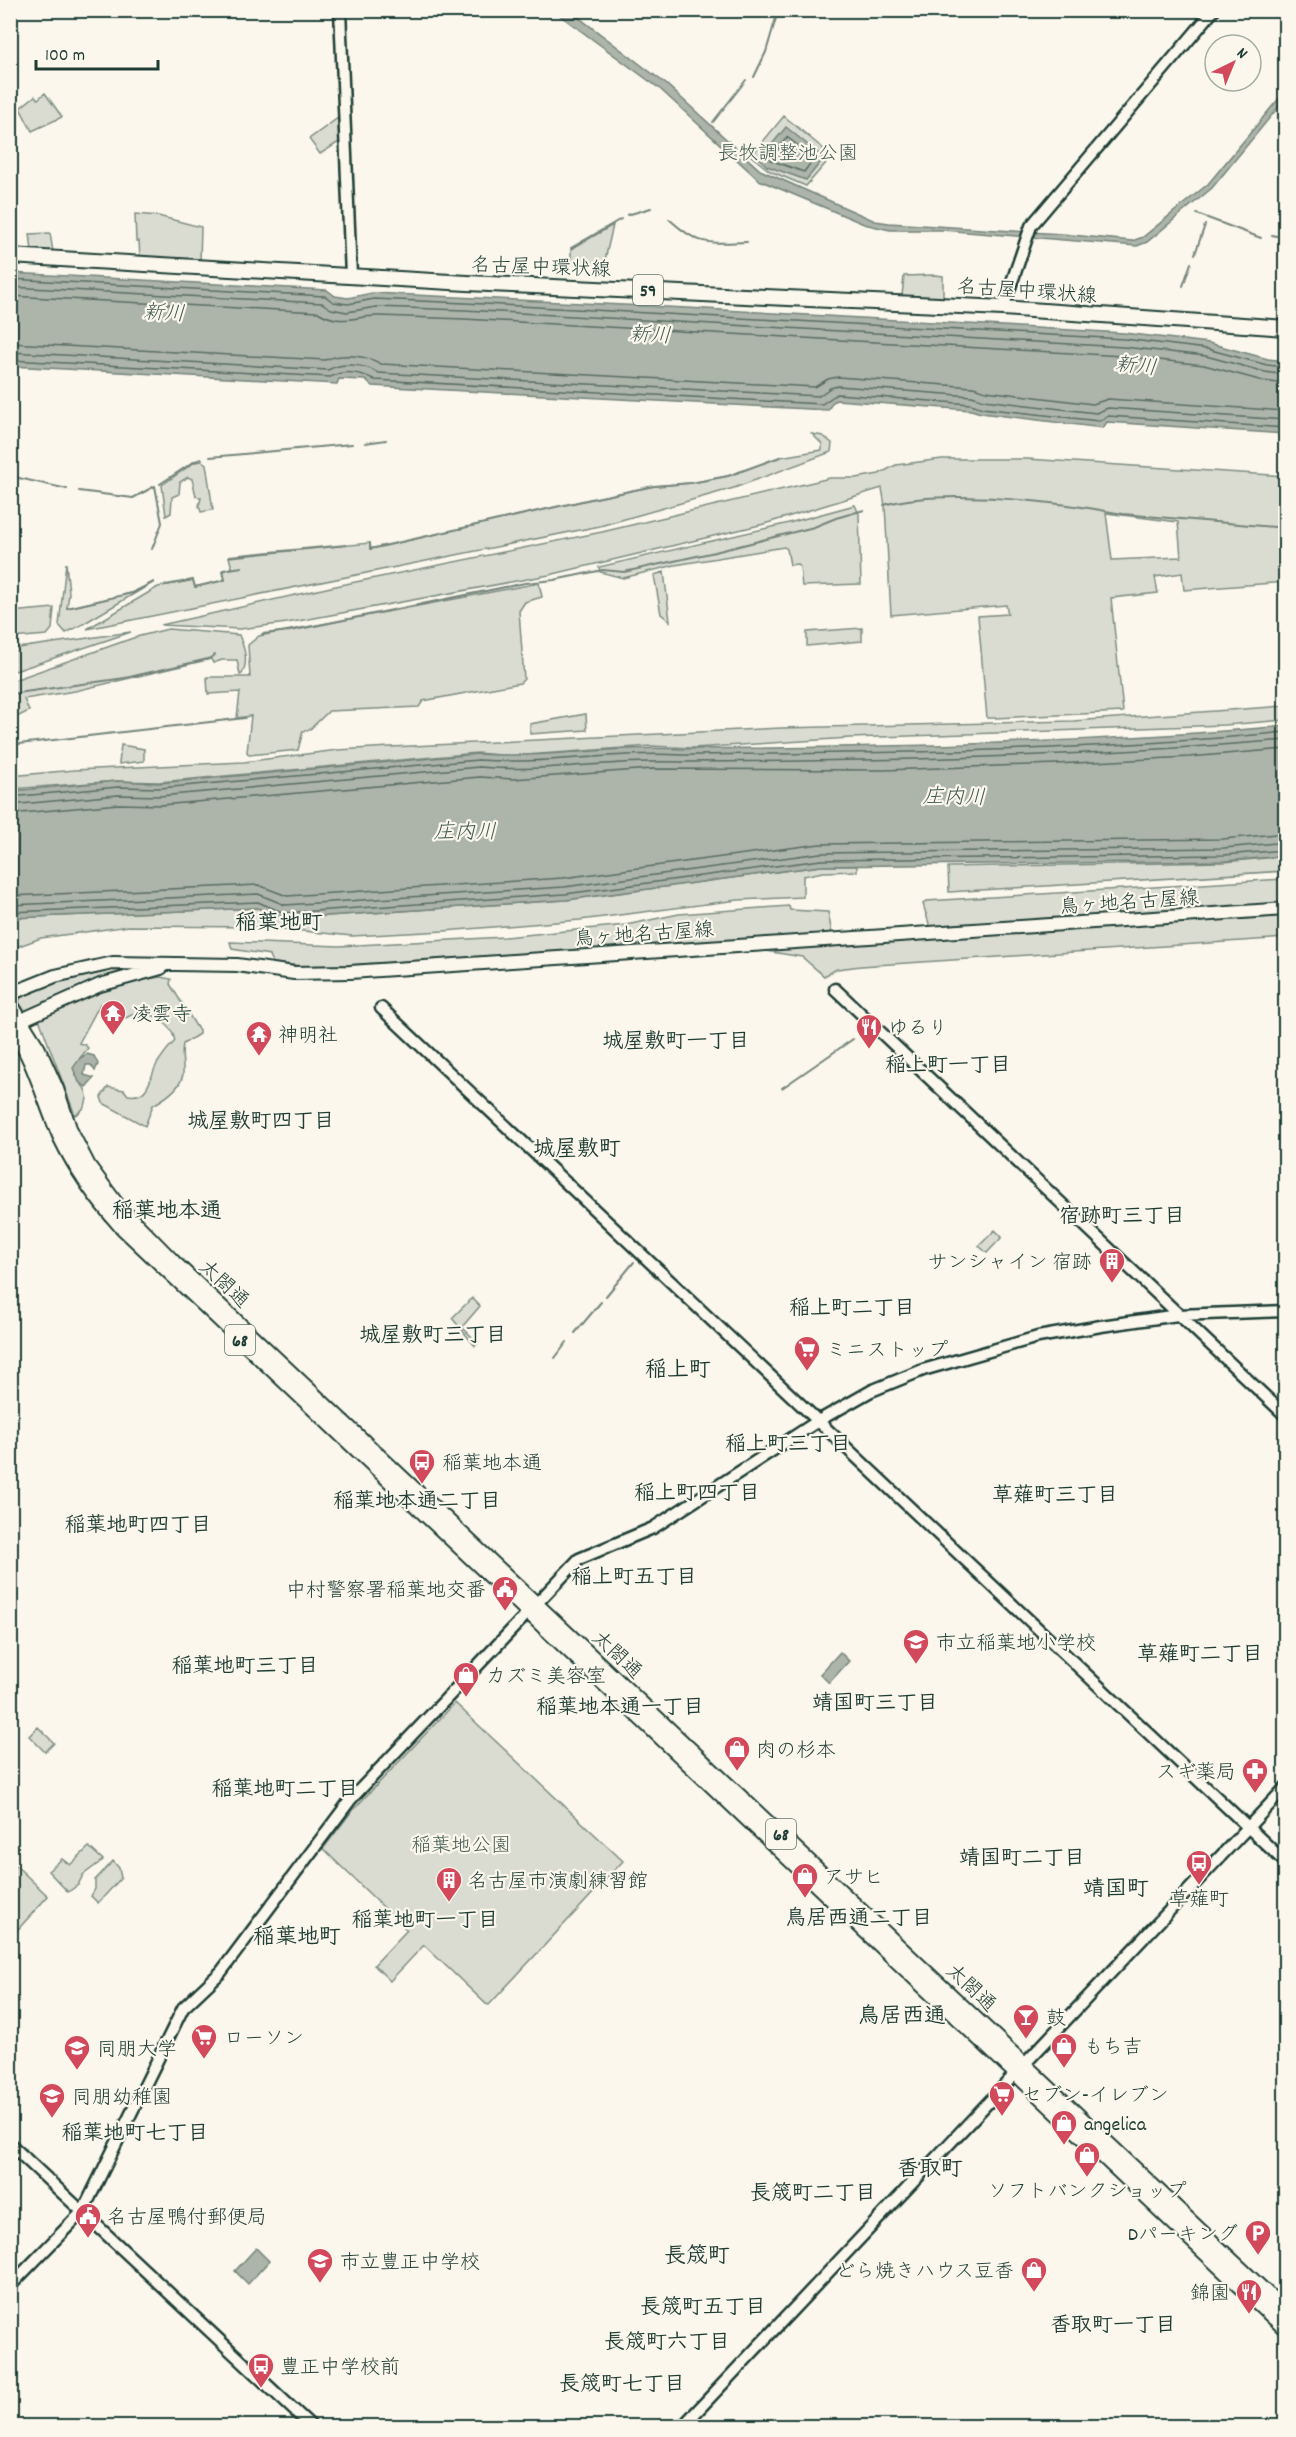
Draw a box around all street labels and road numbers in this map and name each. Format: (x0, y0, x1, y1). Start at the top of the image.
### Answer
street label: 名古屋中環状線 (470, 253, 611, 285)
street label: 名古屋中環状線 (956, 274, 1098, 312)
road number: 59 (633, 275, 663, 305)
street label: 鳥ヶ地名古屋線 (1058, 885, 1200, 923)
street label: 鳥ヶ地名古屋線 (573, 917, 715, 955)
street label: 太閤通 (191, 1254, 254, 1316)
road number: 68 (225, 1325, 255, 1355)
street label: 太閤通 (584, 1625, 647, 1687)
road number: 68 (766, 1819, 796, 1849)
street label: 太閤通 (938, 1958, 1001, 2020)

